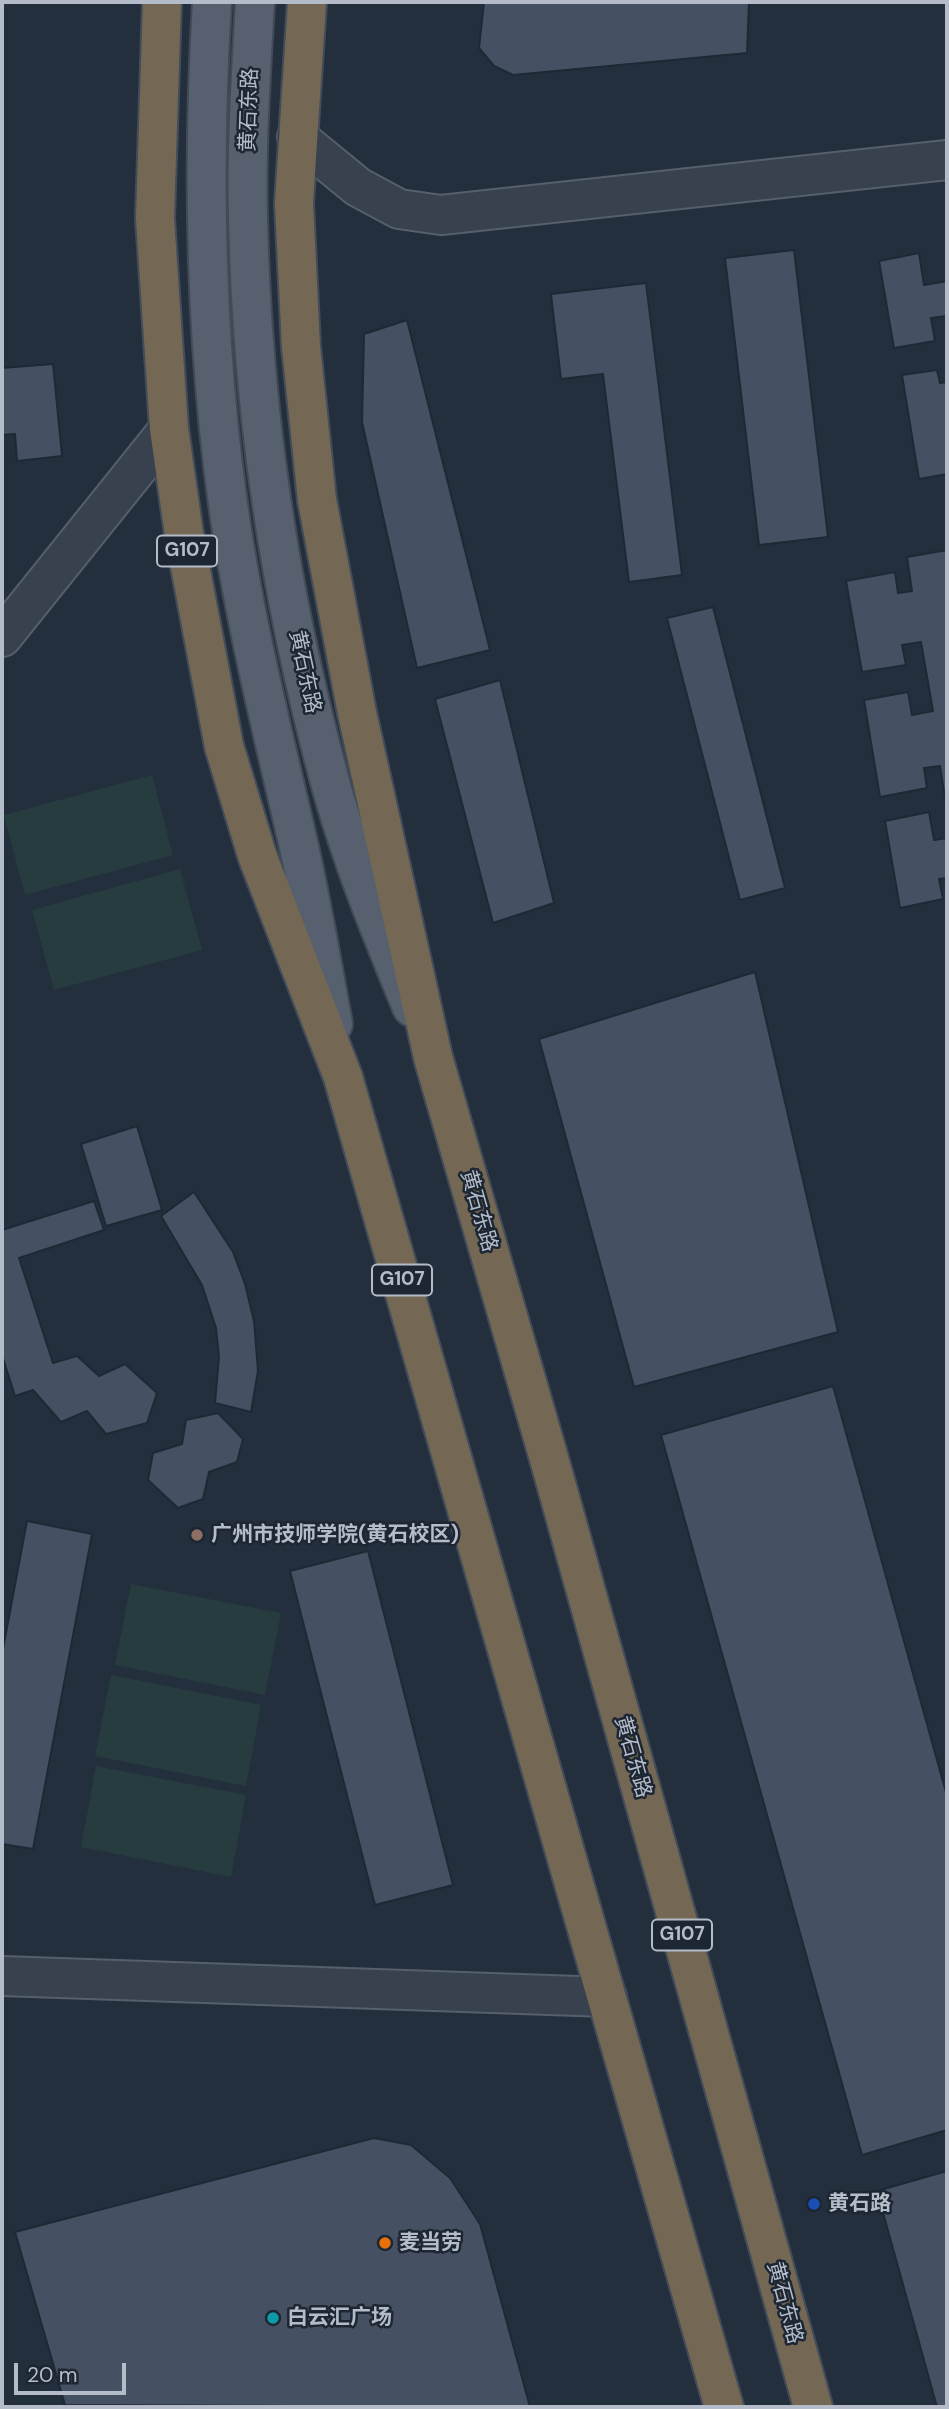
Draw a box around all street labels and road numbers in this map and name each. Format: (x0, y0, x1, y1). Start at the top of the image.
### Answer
street label: 黄石东路 (236, 68, 264, 152)
road number: G107 (157, 536, 217, 566)
street label: 黄石东路 (283, 628, 325, 716)
street label: 黄石东路 (454, 1167, 502, 1255)
road number: G107 (372, 1264, 432, 1296)
street label: 黄石东路 (608, 1713, 656, 1801)
road number: G107 (652, 1920, 712, 1951)
street label: 黄石东路 (761, 2259, 807, 2347)

